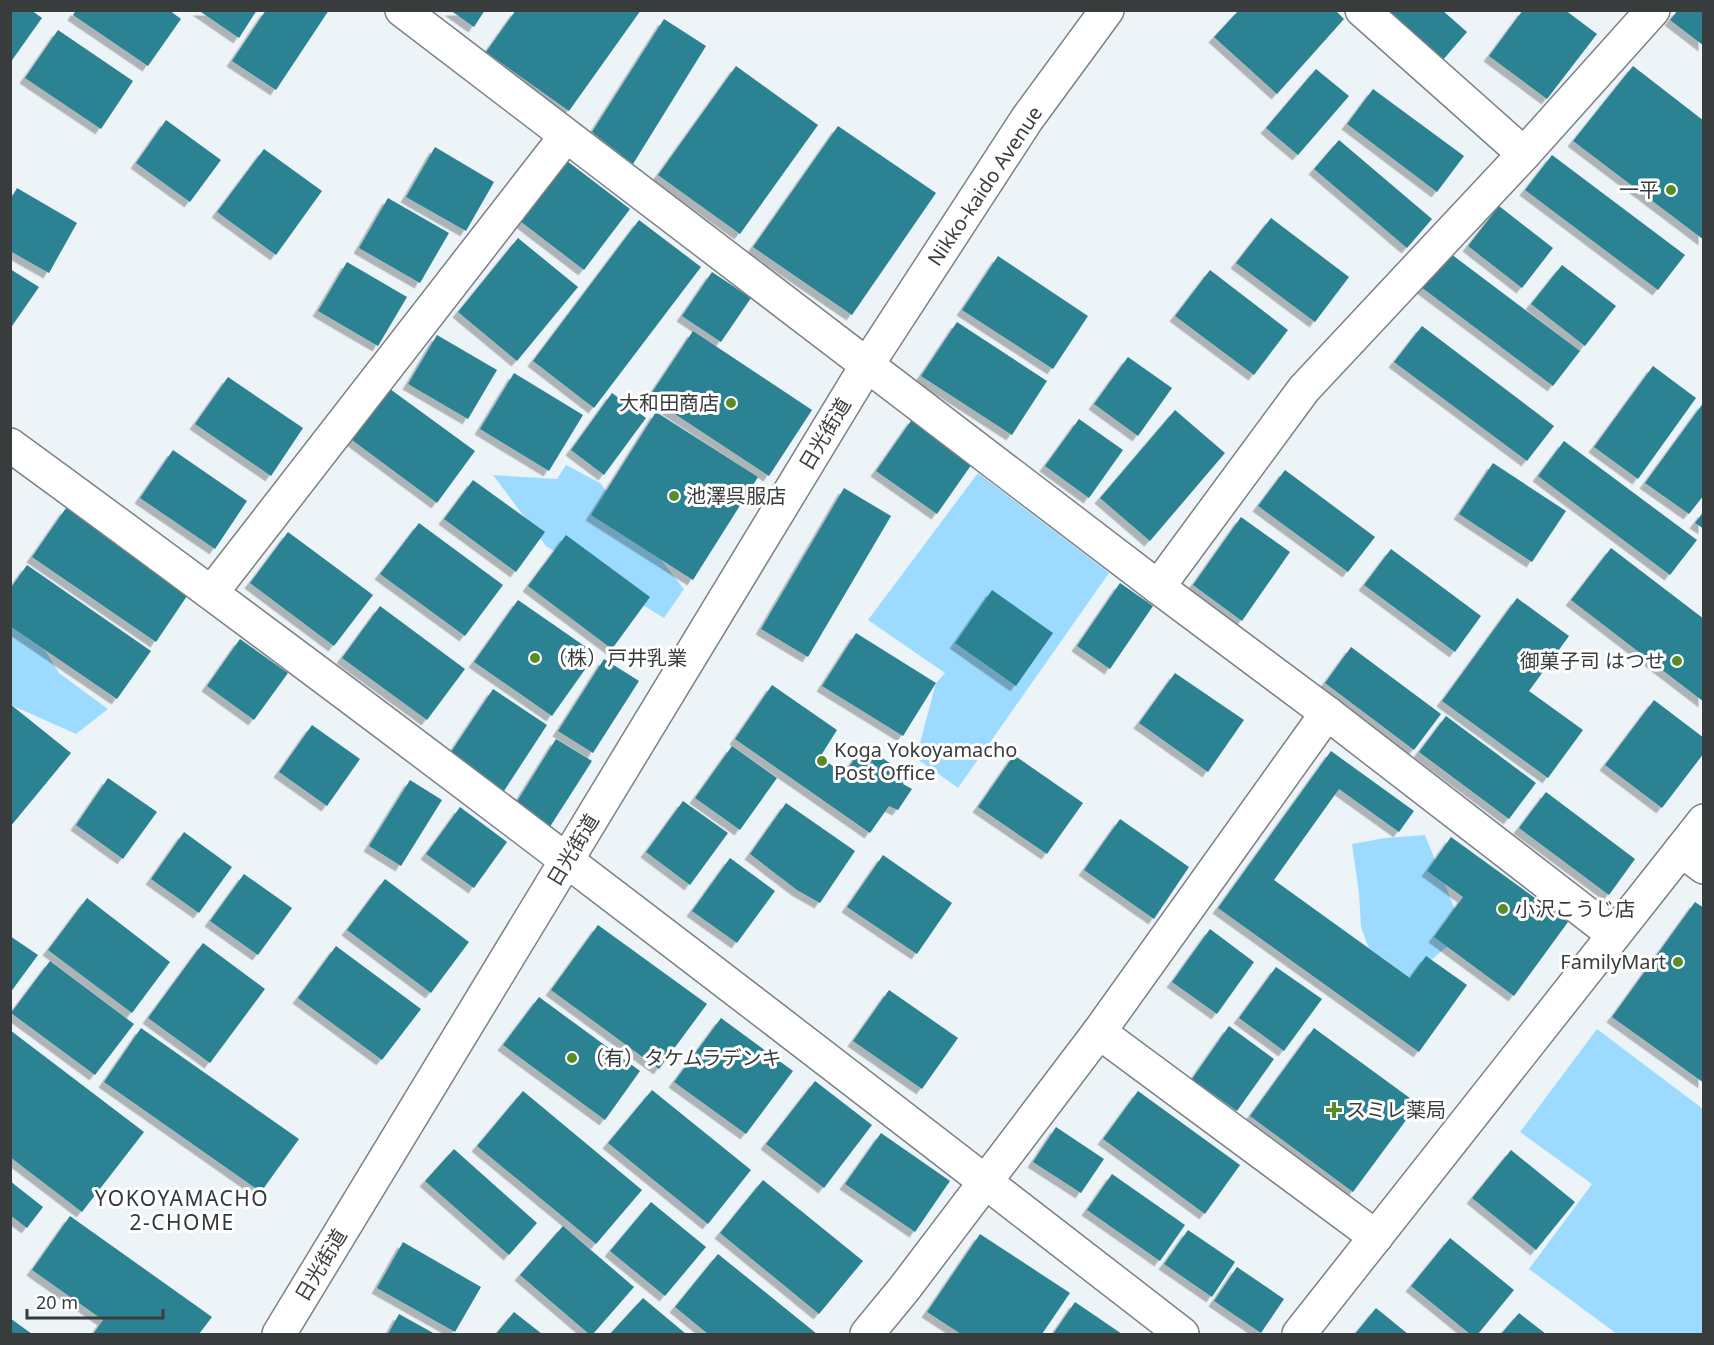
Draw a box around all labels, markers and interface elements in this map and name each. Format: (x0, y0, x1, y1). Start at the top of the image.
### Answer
street label: Nikko-kaido Avenue (921, 101, 1048, 271)
place label: 一平 (1619, 176, 1659, 203)
marker: 一平 (1664, 183, 1678, 197)
place label: 大和田商店 (619, 389, 719, 416)
street label: 日光街道 (792, 393, 857, 475)
marker: 大和田商店 (724, 396, 738, 410)
place label: 池澤呉服店 (686, 482, 786, 509)
marker: 池澤呉服店 (667, 489, 681, 503)
place label: （株）戸井乳業 (547, 644, 687, 671)
place label: 御菓子司 はつせ (1520, 647, 1665, 674)
marker: （株）戸井乳業 (528, 651, 542, 665)
marker: 御菓子司 はつせ (1670, 654, 1684, 668)
place label: Koga Yokoyamacho Post Office (834, 736, 1017, 786)
marker: Koga Yokoyamacho Post Office (815, 754, 829, 768)
street label: 日光街道 (540, 809, 605, 891)
place label: 小沢こうじ店 (1515, 895, 1635, 922)
marker: 小沢こうじ店 (1496, 902, 1510, 916)
place label: FamilyMart (1560, 948, 1666, 975)
marker: FamilyMart (1671, 955, 1685, 969)
place label: （有）タケムラデンキ (584, 1044, 782, 1071)
marker: （有）タケムラデンキ (565, 1051, 579, 1065)
place label: スミレ薬局 (1346, 1096, 1446, 1123)
marker: スミレ薬局 (1327, 1103, 1341, 1117)
district label: YOKOYAMACHO 2-CHOME (95, 1184, 269, 1236)
street label: 日光街道 (288, 1224, 353, 1306)
scale bar (27, 1282, 164, 1320)
text: 20 m (36, 1290, 78, 1314)

